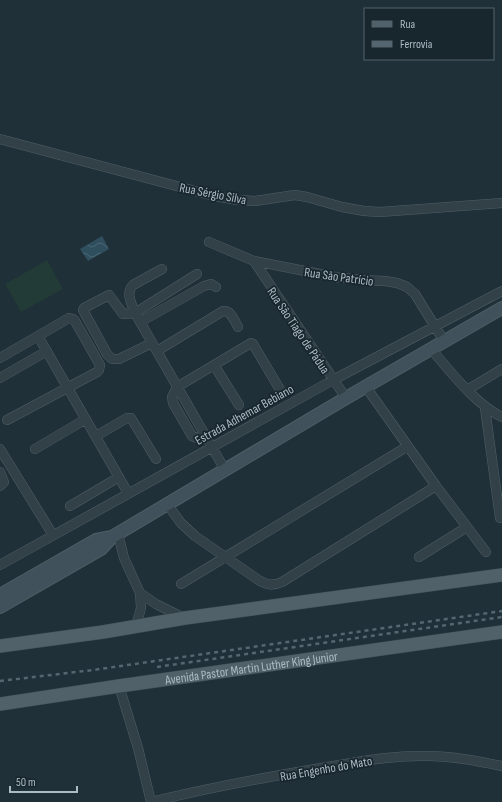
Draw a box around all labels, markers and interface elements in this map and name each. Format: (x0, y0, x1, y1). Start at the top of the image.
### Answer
legend (364, 8, 494, 60)
text: Rua (400, 17, 416, 32)
text: Ferrovia (400, 37, 433, 52)
street label: Rua Sérgio Silva (178, 180, 248, 208)
street label: Rua São Patrício (303, 264, 375, 290)
street label: Rua São Tiago de Pádua (263, 284, 333, 377)
street label: Estrada Adhemar Bebiano (192, 381, 297, 449)
street label: Avenida Pastor Martin Luther King Junior (163, 648, 339, 689)
street label: Rua Engenho do Mato (279, 753, 373, 785)
scale bar (10, 768, 77, 794)
text: 50 m (16, 775, 36, 790)

